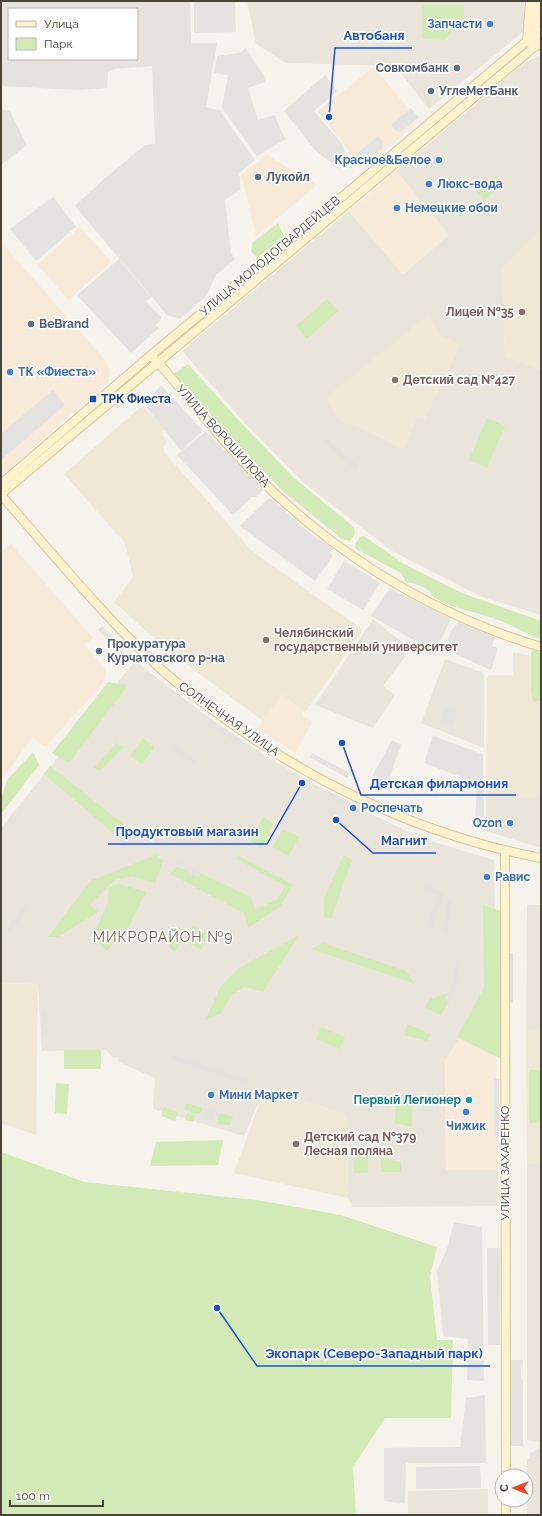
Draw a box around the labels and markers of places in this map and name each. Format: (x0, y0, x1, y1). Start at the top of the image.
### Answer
place label: Запчасти (427, 17, 482, 31)
marker: Запчасти (485, 19, 495, 29)
callout: Автобаня (335, 23, 412, 48)
place label: Совкомбанк (376, 61, 449, 75)
marker: Совкомбанк (452, 63, 462, 73)
place label: УглеМетБанк (438, 84, 519, 98)
marker: УглеМетБанк (426, 86, 436, 96)
place label: Красное&Белое (334, 153, 431, 167)
marker: Красное&Белое (434, 155, 444, 165)
place label: Лукойл (266, 170, 310, 184)
marker: Лукойл (253, 172, 263, 182)
place label: Люкс-вода (437, 177, 503, 191)
marker: Люкс-вода (424, 179, 434, 189)
place label: Немецкие обои (405, 201, 498, 215)
marker: Немецкие обои (392, 203, 402, 213)
place label: Лицей №35 (446, 305, 514, 319)
marker: Лицей №35 (517, 307, 527, 317)
place label: BeBrand (39, 317, 89, 331)
marker: BeBrand (26, 319, 36, 329)
place label: ТК «Фиеста» (18, 365, 96, 379)
marker: ТК «Фиеста» (5, 367, 15, 377)
place label: Детский сад №427 (403, 373, 515, 387)
marker: Детский сад №427 (390, 375, 400, 385)
place label: ТРК Фиеста (101, 392, 171, 406)
marker: ТРК Фиеста (88, 394, 98, 404)
place label: Челябинский государственный университет (274, 626, 458, 654)
marker: Челябинский государственный университет (261, 635, 271, 645)
place label: Прокуратура Курчатовского р-на (107, 637, 225, 665)
marker: Прокуратура Курчатовского р-на (94, 646, 104, 656)
callout: Детская филармония (361, 770, 516, 795)
place label: Роспечать (361, 801, 423, 815)
marker: Роспечать (348, 803, 358, 813)
place label: Ozon (473, 816, 502, 830)
marker: Ozon (505, 818, 515, 828)
callout: Продуктовый магазин (108, 819, 267, 844)
callout: Магнит (373, 828, 436, 853)
place label: Равис (495, 870, 530, 884)
marker: Равис (482, 872, 492, 882)
place label: Мини Маркет (219, 1088, 299, 1102)
marker: Мини Маркет (206, 1090, 216, 1100)
place label: Первый Легионер (354, 1093, 461, 1107)
marker: Первый Легионер (464, 1095, 474, 1105)
marker: Чижик (461, 1107, 471, 1117)
place label: Чижик (446, 1119, 486, 1133)
place label: Детский сад №379 Лесная поляна (304, 1130, 416, 1158)
marker: Детский сад №379 Лесная поляна (291, 1139, 301, 1149)
callout: Экопарк (Северо-Западный парк) (257, 1341, 490, 1366)

